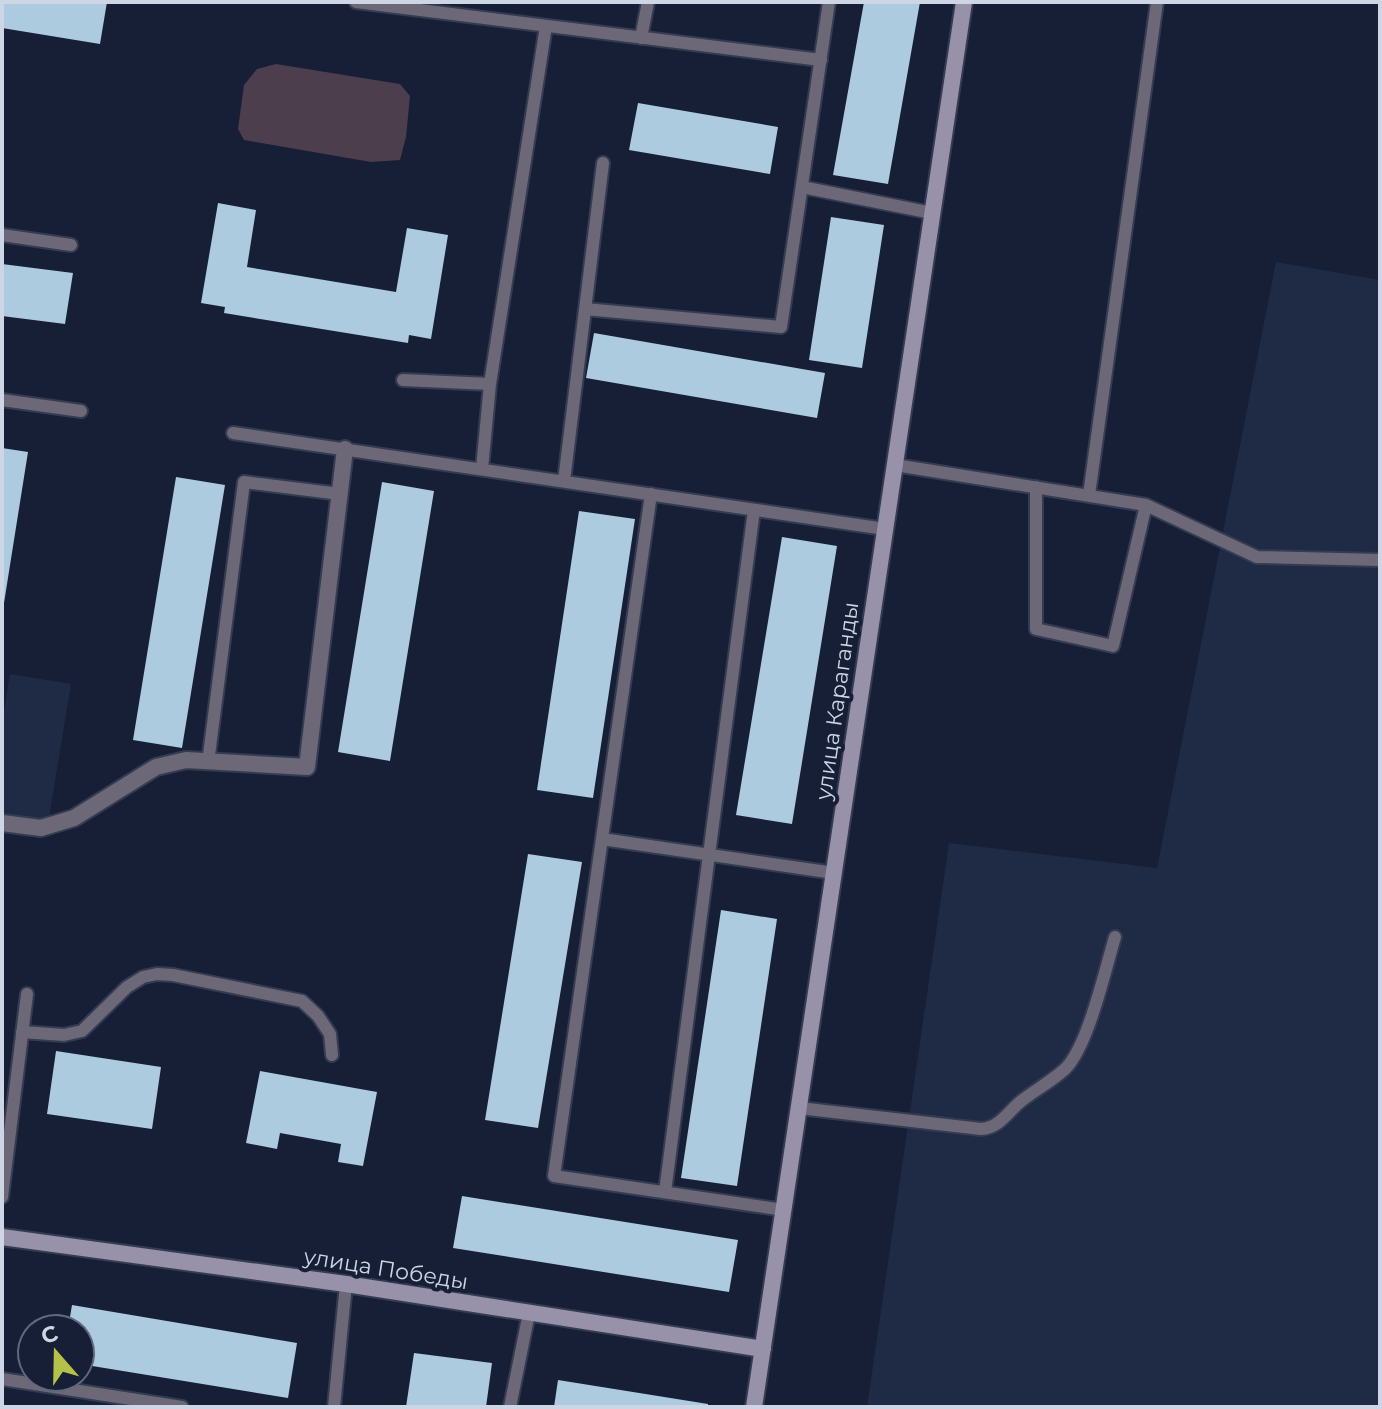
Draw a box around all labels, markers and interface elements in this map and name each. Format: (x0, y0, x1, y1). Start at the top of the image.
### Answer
street label: улица Караганды (810, 600, 864, 803)
street label: улица Победы (301, 1243, 470, 1295)
north arrow (16, 1313, 96, 1393)
text: С (37, 1319, 61, 1350)

